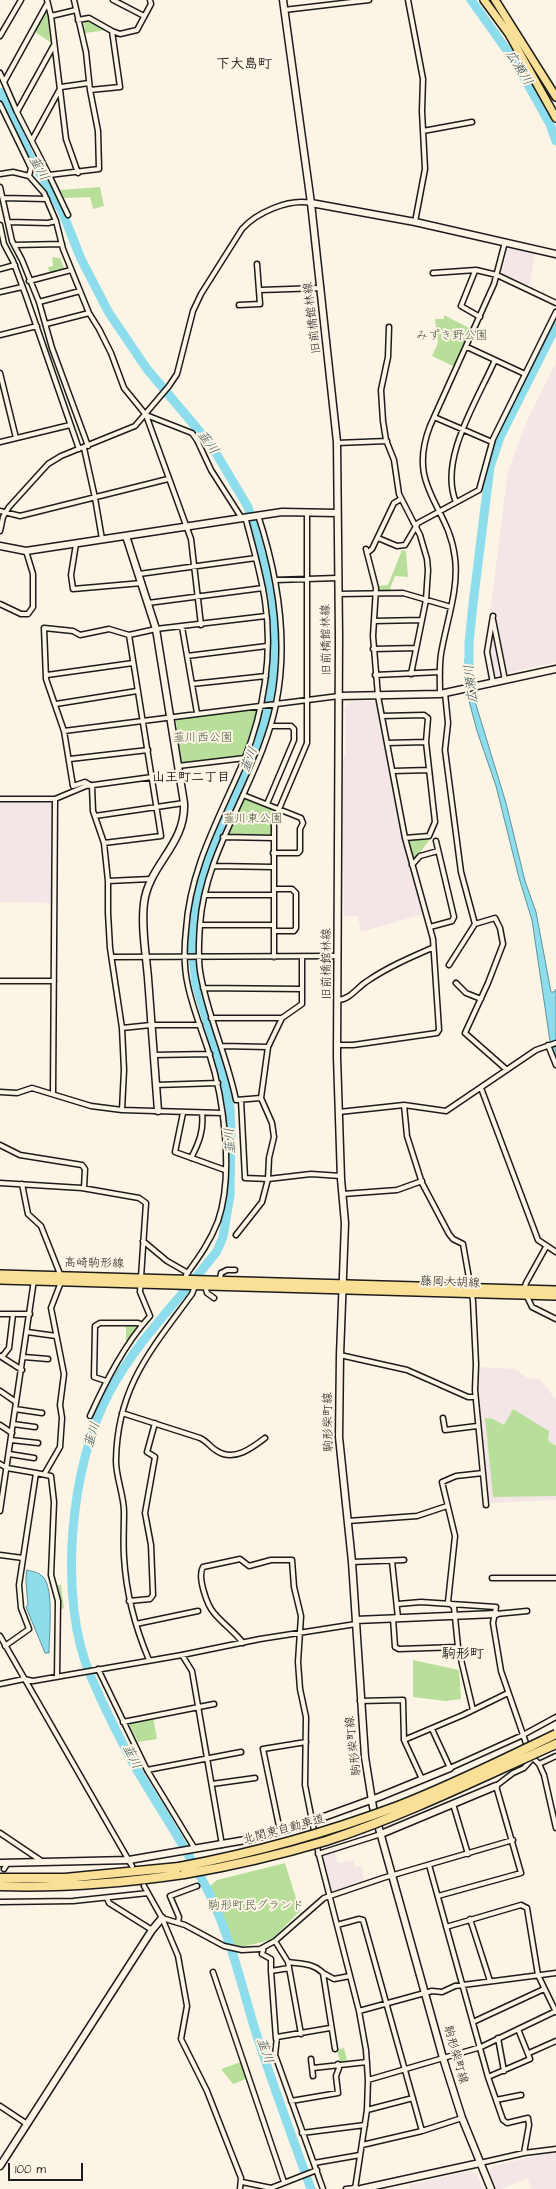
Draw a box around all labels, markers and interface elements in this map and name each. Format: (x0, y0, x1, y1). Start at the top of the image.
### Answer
water label: 広瀬川 (501, 47, 535, 89)
district label: 下大島町 (216, 57, 272, 73)
water label: 韮川 (25, 154, 51, 184)
street label: 旧前橋館林線 (301, 281, 325, 355)
park label: みずき野公園 (416, 329, 488, 343)
water label: 韮川 (193, 428, 221, 458)
street label: 旧前橋館林線 (319, 604, 335, 676)
water label: 広瀬川 (462, 664, 482, 704)
park label: 韮川西公園 (173, 731, 233, 745)
water label: 韮川 (238, 745, 262, 775)
district label: 山王町二丁目 (152, 770, 230, 786)
park label: 韮川東公園 (223, 812, 283, 826)
street label: 旧前橋館林線 (320, 928, 334, 1000)
water label: 韮川 (223, 1128, 239, 1154)
street label: 高崎駒形線 (64, 1256, 124, 1272)
street label: 藤岡大胡線 (420, 1275, 480, 1291)
street label: 駒形柴町線 (321, 1392, 337, 1452)
water label: 韮川 (82, 1420, 104, 1450)
district label: 駒形町 (442, 1647, 484, 1663)
street label: 駒形柴町線 (343, 1715, 365, 1777)
water label: 韮川 (118, 1742, 144, 1772)
street label: 北関東自動車道 (242, 1812, 326, 1848)
park label: 駒形町民グランド (208, 1899, 304, 1913)
street label: 駒形柴町線 (440, 2024, 470, 2086)
water label: 韮川 (252, 2036, 276, 2066)
scale bar (10, 2155, 85, 2181)
text: 100 m (15, 2161, 46, 2178)

